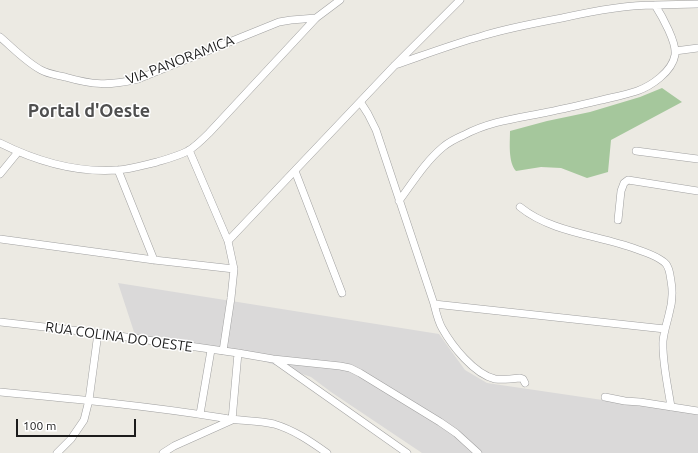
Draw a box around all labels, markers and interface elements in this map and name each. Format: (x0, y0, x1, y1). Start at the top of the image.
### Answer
street label: VIA PANORAMICA (124, 32, 236, 88)
district label: Portal d'Oeste (28, 100, 150, 122)
street label: RUA COLINA DO OESTE (44, 318, 194, 356)
scale bar (18, 411, 138, 437)
text: 100 m (23, 419, 56, 432)

